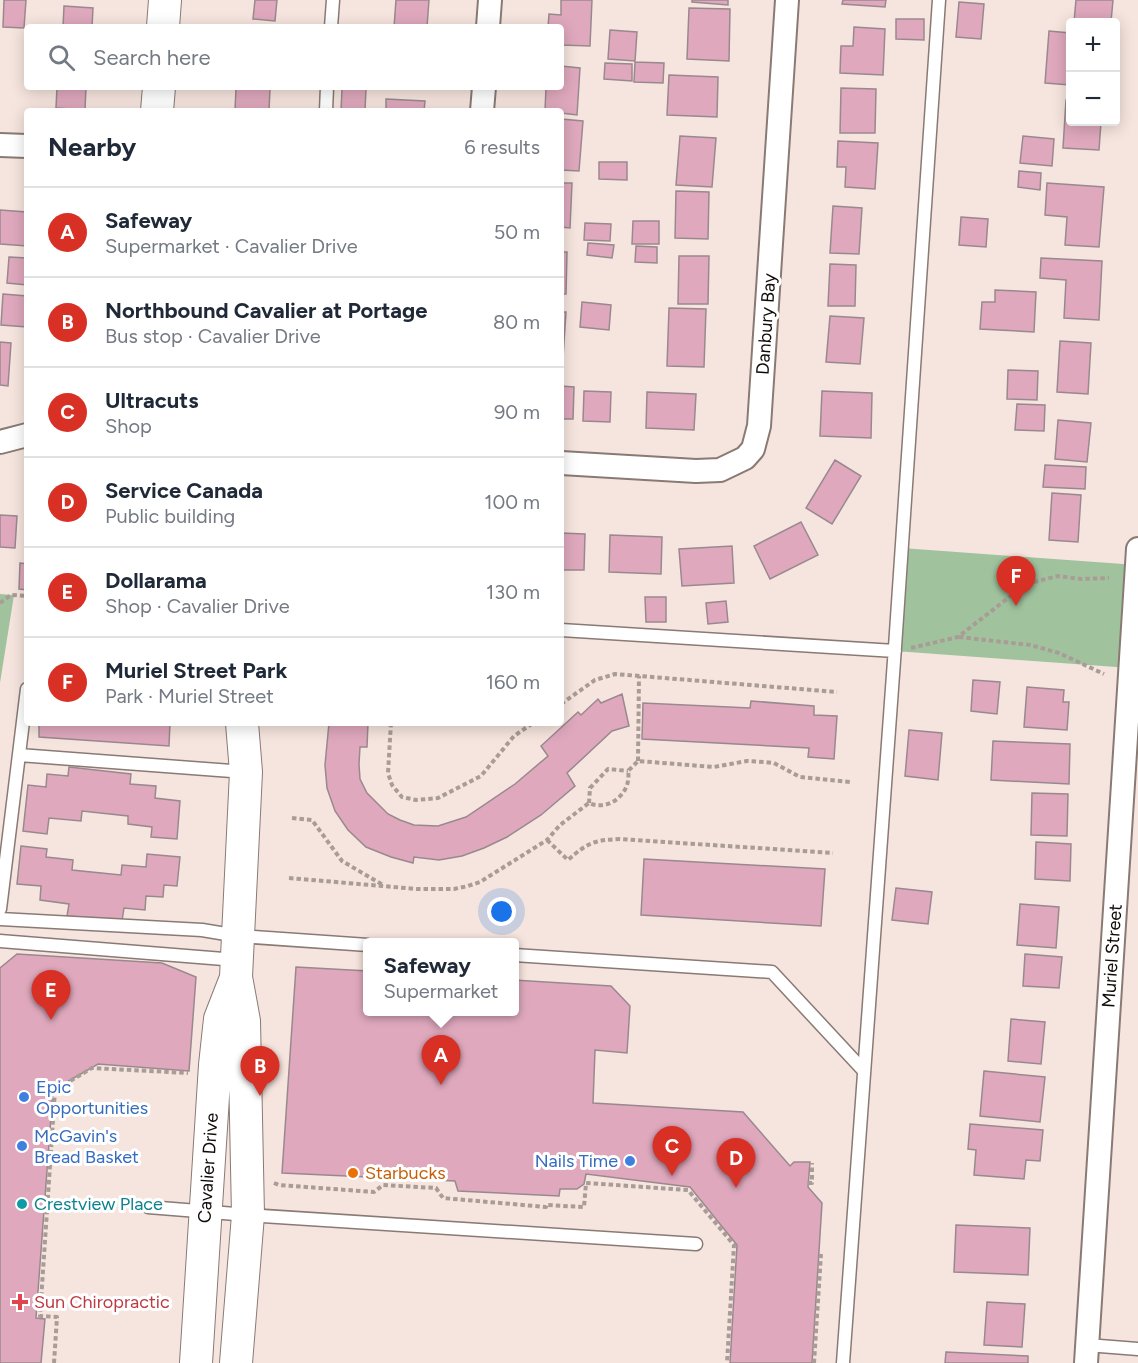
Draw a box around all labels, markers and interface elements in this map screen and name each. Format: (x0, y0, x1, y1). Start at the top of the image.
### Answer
map controls (1066, 18, 1120, 126)
button: + (1066, 18, 1120, 72)
search box (24, 24, 564, 90)
icon: search (45, 41, 78, 74)
text: Search here (93, 44, 211, 71)
button: − (1066, 72, 1120, 126)
text: Nearby (48, 131, 136, 163)
text: 6 results (464, 135, 540, 159)
text: Safeway (105, 207, 192, 234)
text: A (60, 220, 75, 244)
text: 50 m (494, 220, 540, 244)
text: Supermarket · Cavalier Drive (105, 234, 358, 258)
street label: Danbury Bay (751, 272, 781, 376)
text: Northbound Cavalier at Portage (105, 297, 427, 324)
text: B (61, 310, 74, 334)
text: 80 m (493, 310, 540, 334)
text: Bus stop · Cavalier Drive (105, 324, 321, 348)
text: Ultracuts (105, 387, 198, 414)
text: C (60, 400, 75, 424)
text: 90 m (494, 400, 540, 424)
text: Shop (105, 414, 152, 438)
text: Service Canada (105, 477, 263, 504)
text: D (61, 490, 75, 514)
text: 100 m (484, 490, 540, 514)
text: Public building (105, 504, 235, 528)
pin: F (996, 556, 1036, 606)
text: Dollarama (105, 567, 207, 594)
text: E (62, 580, 73, 604)
text: 130 m (486, 580, 540, 604)
text: Shop · Cavalier Drive (105, 594, 290, 618)
text: Muriel Street Park (105, 657, 287, 684)
text: F (62, 670, 73, 694)
text: 160 m (486, 670, 540, 694)
text: Park · Muriel Street (105, 684, 274, 708)
your location (487, 897, 516, 926)
street label: Muriel Street (1097, 903, 1127, 1009)
popup (363, 938, 519, 1016)
text: Safeway (384, 952, 471, 979)
pin: E (32, 970, 70, 1020)
text: Supermarket (384, 979, 498, 1003)
pin: A (422, 1036, 460, 1085)
pin: B (240, 1046, 280, 1096)
place label: Epic Opportunities (36, 1076, 148, 1119)
marker: Epic Opportunities (17, 1090, 31, 1104)
street label: Cavalier Drive (193, 1112, 223, 1224)
place label: McGavin's Bread Basket (34, 1125, 139, 1168)
pin: C (652, 1126, 692, 1176)
pin: D (716, 1138, 756, 1188)
marker: McGavin's Bread Basket (15, 1139, 29, 1153)
place label: Nails Time (535, 1150, 618, 1172)
marker: Nails Time (623, 1154, 637, 1168)
place label: Starbucks (365, 1162, 446, 1184)
marker: Starbucks (346, 1166, 360, 1180)
place label: Crestview Place (34, 1193, 163, 1215)
marker: Crestview Place (15, 1197, 29, 1211)
place label: Sun Chiropractic (34, 1291, 170, 1313)
marker: Sun Chiropractic (11, 1293, 29, 1311)

